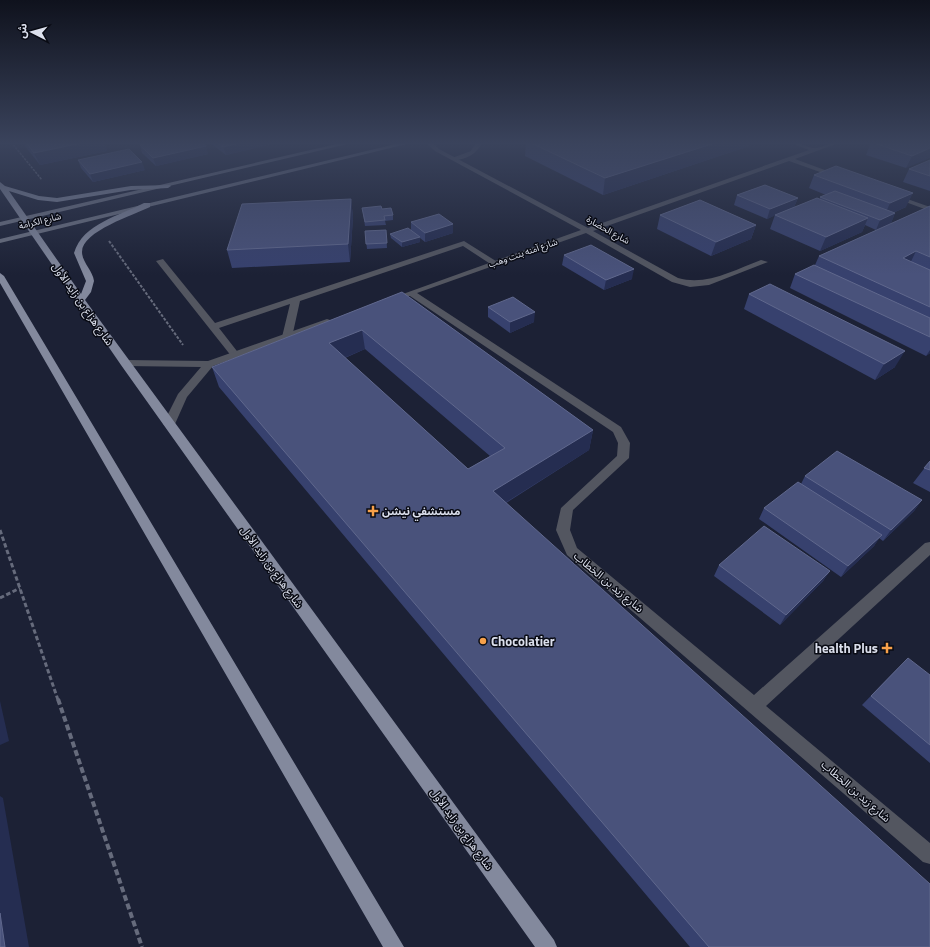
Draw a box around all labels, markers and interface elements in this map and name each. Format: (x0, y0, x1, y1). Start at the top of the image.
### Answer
north arrow (12, 12, 52, 52)
text: ش (13, 23, 31, 39)
street label: شارع الكرامة (17, 209, 63, 233)
street label: شارع الحضارة (584, 212, 632, 248)
street label: شارع آمنه بنت وهب (487, 235, 559, 271)
street label: شارع هزاع بن زايد الأول (48, 259, 118, 349)
place label: مستشفي نيشن (382, 503, 460, 521)
marker: مستشفي نيشن (367, 505, 379, 517)
street label: شارع هزاع بن زايد الأول (237, 523, 307, 612)
street label: شارع زيد بن الخطاب (571, 548, 648, 616)
place label: Chocolatier (491, 631, 555, 651)
marker: Chocolatier (478, 636, 488, 646)
place label: health Plus (815, 638, 878, 658)
marker: health Plus (881, 642, 893, 654)
street label: شارع زيد بن الخطاب (818, 756, 894, 826)
street label: شارع هزاع بن زايد الأول (427, 785, 497, 874)

